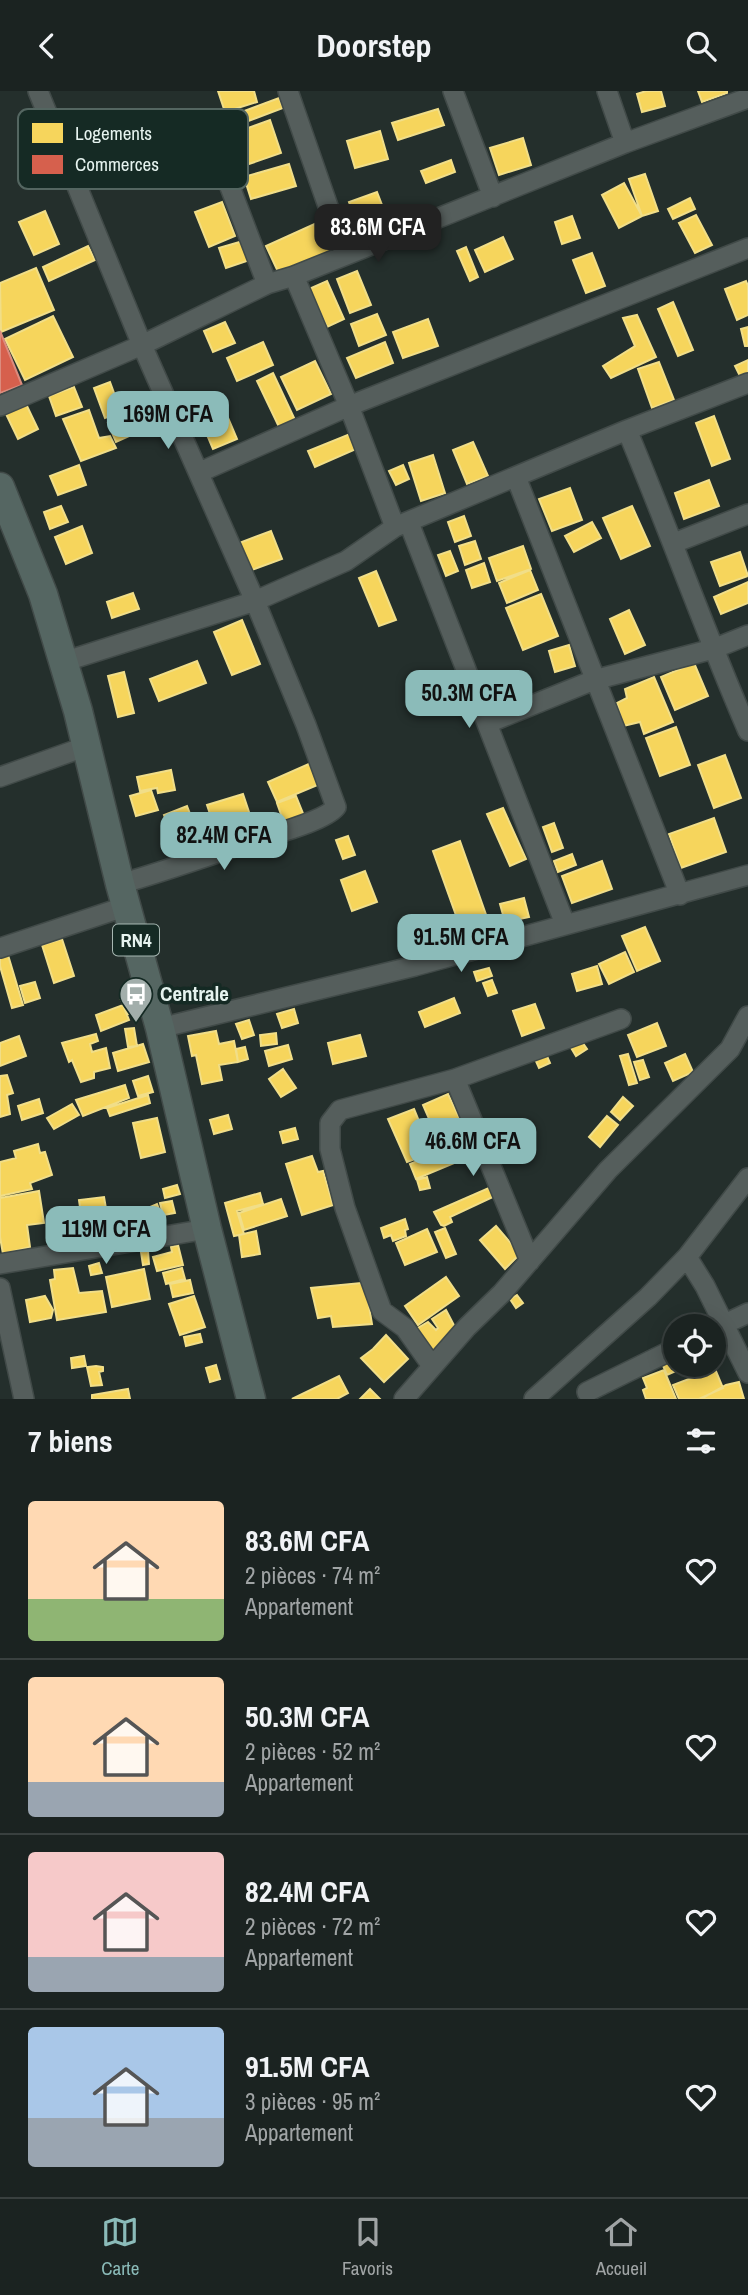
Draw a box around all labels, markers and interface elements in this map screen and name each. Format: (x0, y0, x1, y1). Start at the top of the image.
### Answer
text: Doorstep (316, 24, 432, 67)
icon: back (28, 27, 66, 65)
icon: search (682, 27, 720, 65)
legend (18, 109, 248, 189)
text: Logements (75, 120, 152, 146)
text: Commerces (75, 151, 159, 177)
pin: 83.6M CFA (298, 205, 458, 264)
text: 83.6M CFA (330, 211, 426, 242)
pin: 169M CFA (96, 391, 240, 451)
text: 169M CFA (123, 398, 213, 429)
pin: 50.3M CFA (389, 671, 549, 730)
text: 50.3M CFA (421, 677, 517, 708)
pin: 82.4M CFA (144, 813, 304, 872)
text: 82.4M CFA (176, 819, 272, 850)
pin: 91.5M CFA (381, 915, 541, 974)
text: 91.5M CFA (413, 921, 509, 952)
road number: RN4 (113, 925, 159, 955)
bus stop icon: Centrale (117, 975, 155, 1024)
place label: Centrale (160, 979, 229, 1008)
pin: 46.6M CFA (393, 1119, 553, 1178)
text: 46.6M CFA (425, 1125, 521, 1156)
pin: 119M CFA (34, 1207, 178, 1266)
text: 119M CFA (61, 1213, 151, 1244)
map controls (663, 1314, 726, 1377)
button: locate (663, 1314, 726, 1377)
text: 7 biens (28, 1421, 113, 1461)
icon: filters (682, 1422, 720, 1460)
text: 83.6M CFA (245, 1520, 369, 1560)
icon: home (84, 1529, 168, 1613)
icon: heart (682, 1552, 720, 1590)
text: 2 pièces · 74 m² (245, 1560, 380, 1591)
text: Appartement (245, 1591, 353, 1622)
text: 50.3M CFA (245, 1696, 369, 1736)
icon: home (84, 1705, 168, 1789)
icon: heart (682, 1728, 720, 1766)
text: 2 pièces · 52 m² (245, 1736, 380, 1767)
text: Appartement (245, 1767, 353, 1798)
text: 82.4M CFA (245, 1871, 369, 1911)
icon: home (84, 1880, 168, 1964)
icon: heart (682, 1903, 720, 1941)
text: 2 pièces · 72 m² (245, 1911, 380, 1942)
text: Appartement (245, 1942, 353, 1973)
text: 91.5M CFA (245, 2046, 369, 2086)
icon: home (84, 2055, 168, 2139)
icon: heart (682, 2078, 720, 2116)
text: 3 pièces · 95 m² (245, 2086, 380, 2117)
text: Appartement (245, 2117, 353, 2148)
tab: Carte (101, 2213, 139, 2281)
tab: Favoris (342, 2213, 393, 2281)
tab: Accueil (596, 2213, 647, 2281)

